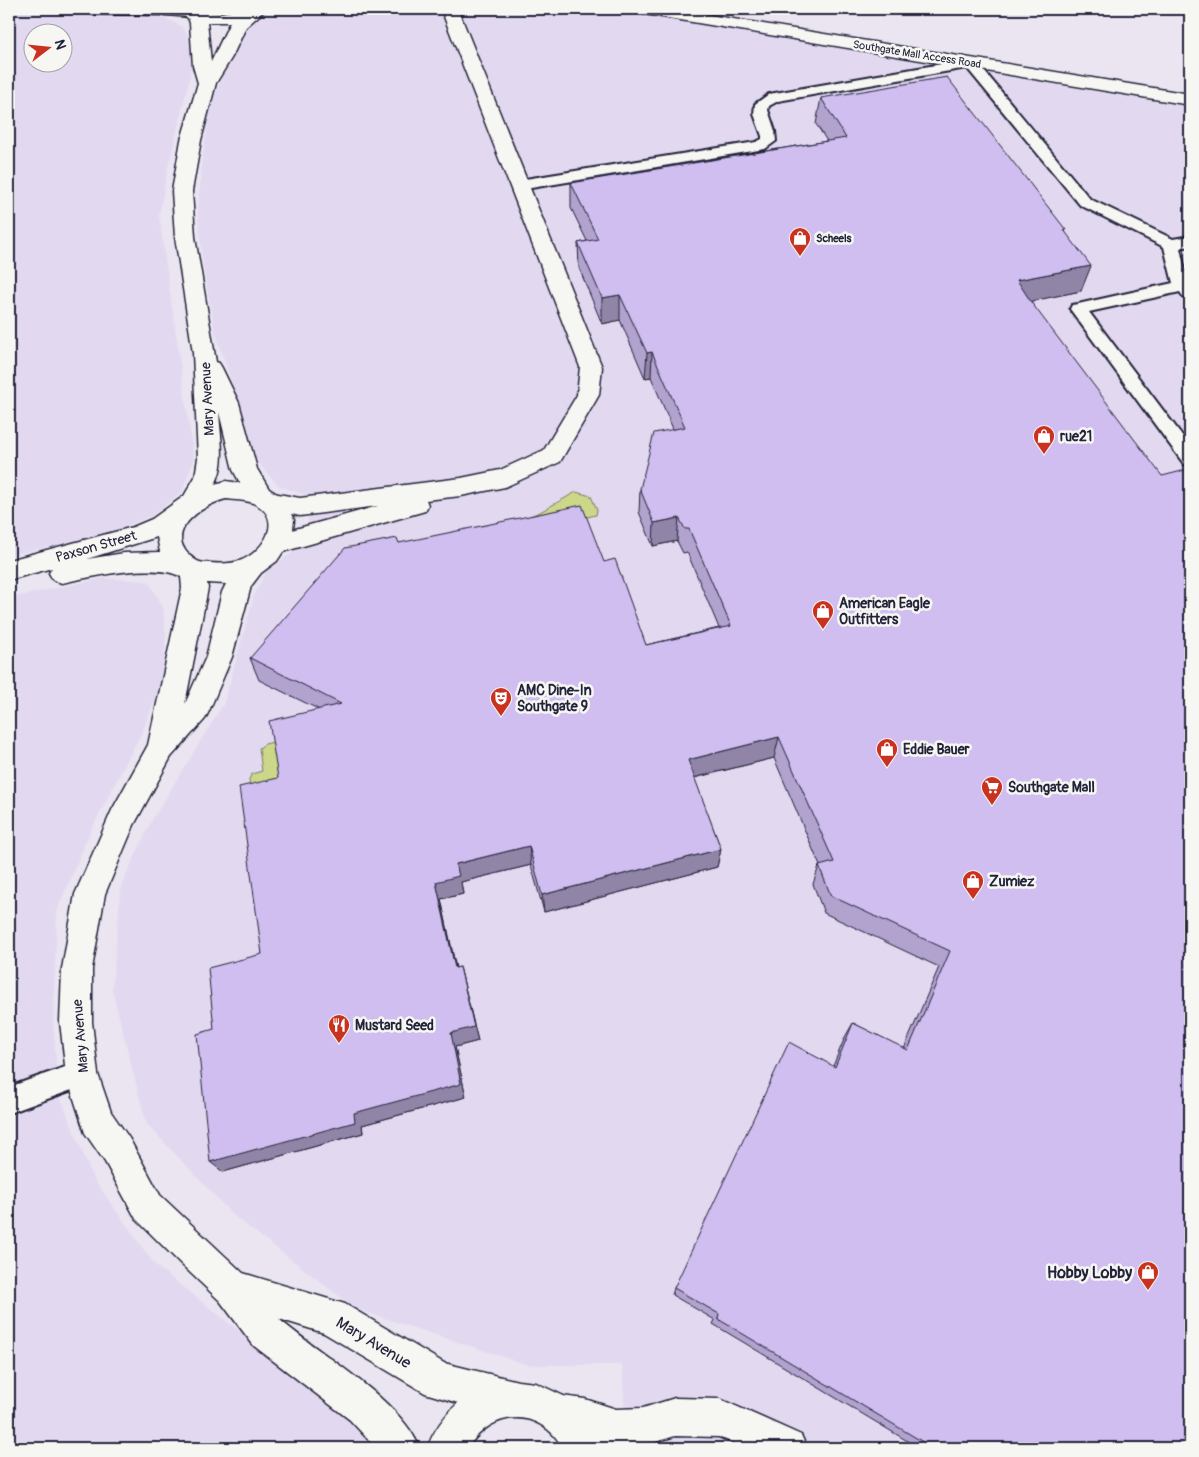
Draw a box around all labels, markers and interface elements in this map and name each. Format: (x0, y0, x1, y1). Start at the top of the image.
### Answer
north arrow (22, 22, 72, 72)
text: N (51, 38, 69, 51)
street label: Southgate Mall Access Road (852, 38, 982, 71)
shop icon: Scheels (788, 226, 812, 257)
place label: Scheels (816, 232, 852, 245)
street label: Mary Avenue (197, 362, 218, 436)
shop icon: rue21 (1032, 424, 1056, 455)
place label: rue21 (1060, 428, 1092, 445)
street label: Paxson Street (54, 527, 139, 566)
place label: American Eagle Outfitters (839, 595, 931, 628)
shop icon: American Eagle Outfitters (811, 599, 835, 630)
place label: AMC Dine-In Southgate 9 (517, 682, 592, 715)
theatre icon: AMC Dine-In Southgate 9 (489, 686, 513, 717)
shop icon: Eddie Bauer (875, 737, 899, 768)
place label: Eddie Bauer (903, 741, 971, 758)
supermarket icon: Southgate Mall (980, 775, 1004, 806)
place label: Southgate Mall (1008, 779, 1095, 796)
shop icon: Zumiez (961, 869, 985, 900)
place label: Zumiez (989, 873, 1035, 890)
street label: Mary Avenue (69, 998, 92, 1073)
restaurant icon: Mustard Seed (327, 1013, 351, 1044)
place label: Mustard Seed (355, 1017, 434, 1034)
shop icon: Hobby Lobby (1136, 1260, 1160, 1291)
place label: Hobby Lobby (1047, 1263, 1132, 1283)
street label: Mary Avenue (332, 1313, 415, 1373)

